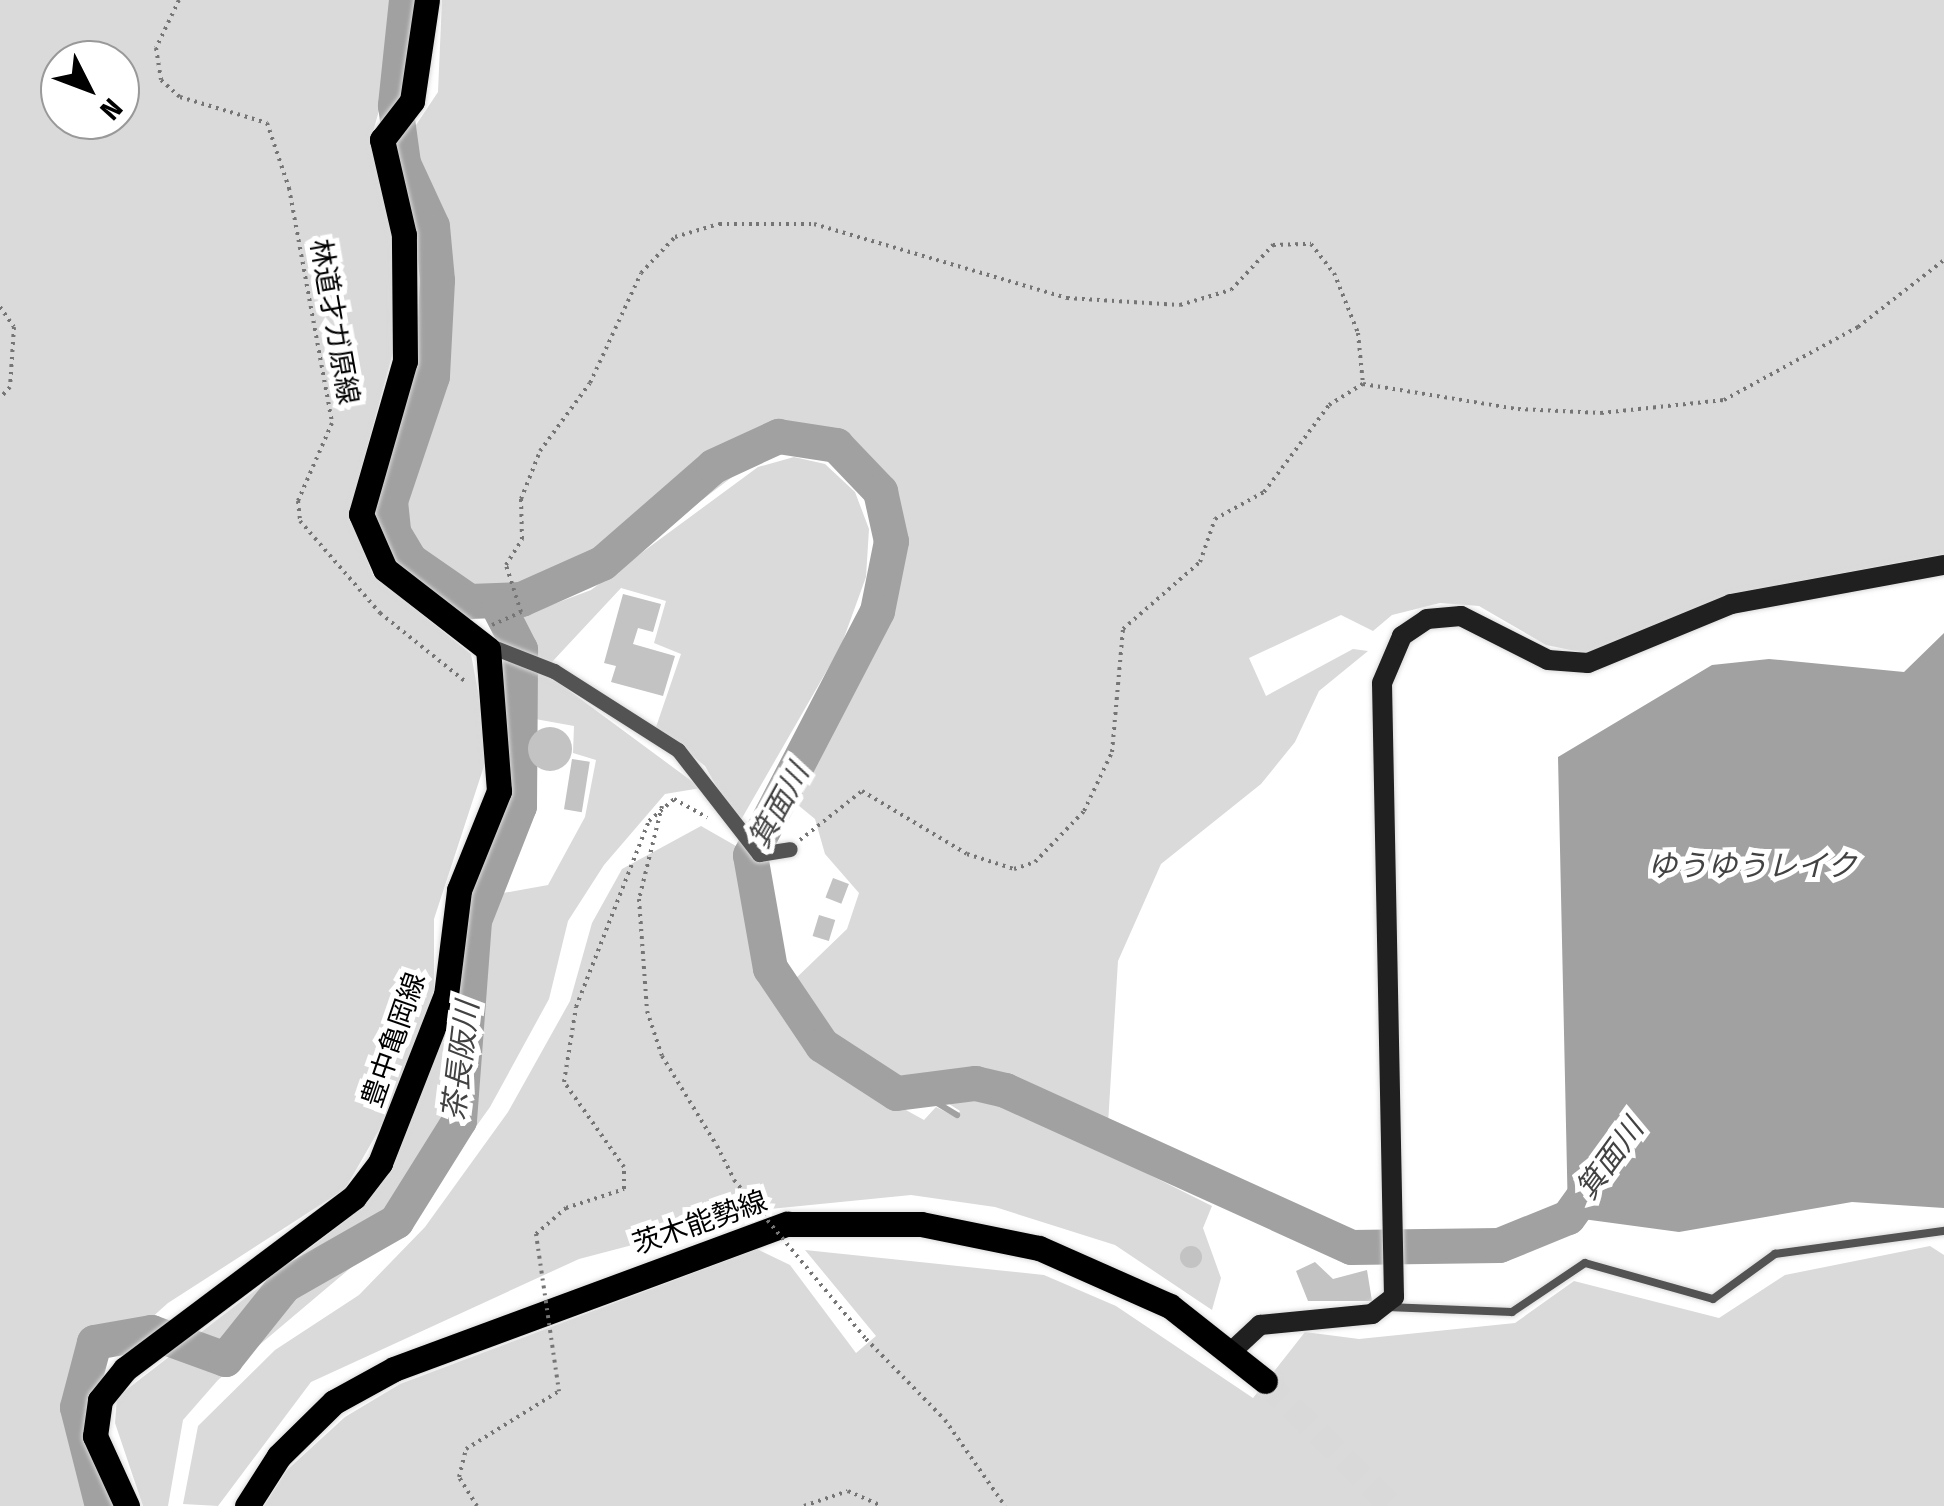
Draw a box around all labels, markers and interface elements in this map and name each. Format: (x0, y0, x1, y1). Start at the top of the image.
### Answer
north arrow (40, 40, 140, 140)
text: N (93, 92, 129, 126)
street label: 林道才ガ原線 (303, 236, 365, 408)
water label: 箕面川 (741, 758, 817, 854)
water label: ゆうゆうレイク (1647, 848, 1857, 884)
street label: 豊中亀岡線 (355, 968, 433, 1112)
water label: 茶長阪川 (436, 999, 486, 1123)
water label: 箕面川 (1569, 1112, 1651, 1206)
street label: 茨木能勢線 (628, 1184, 772, 1262)

